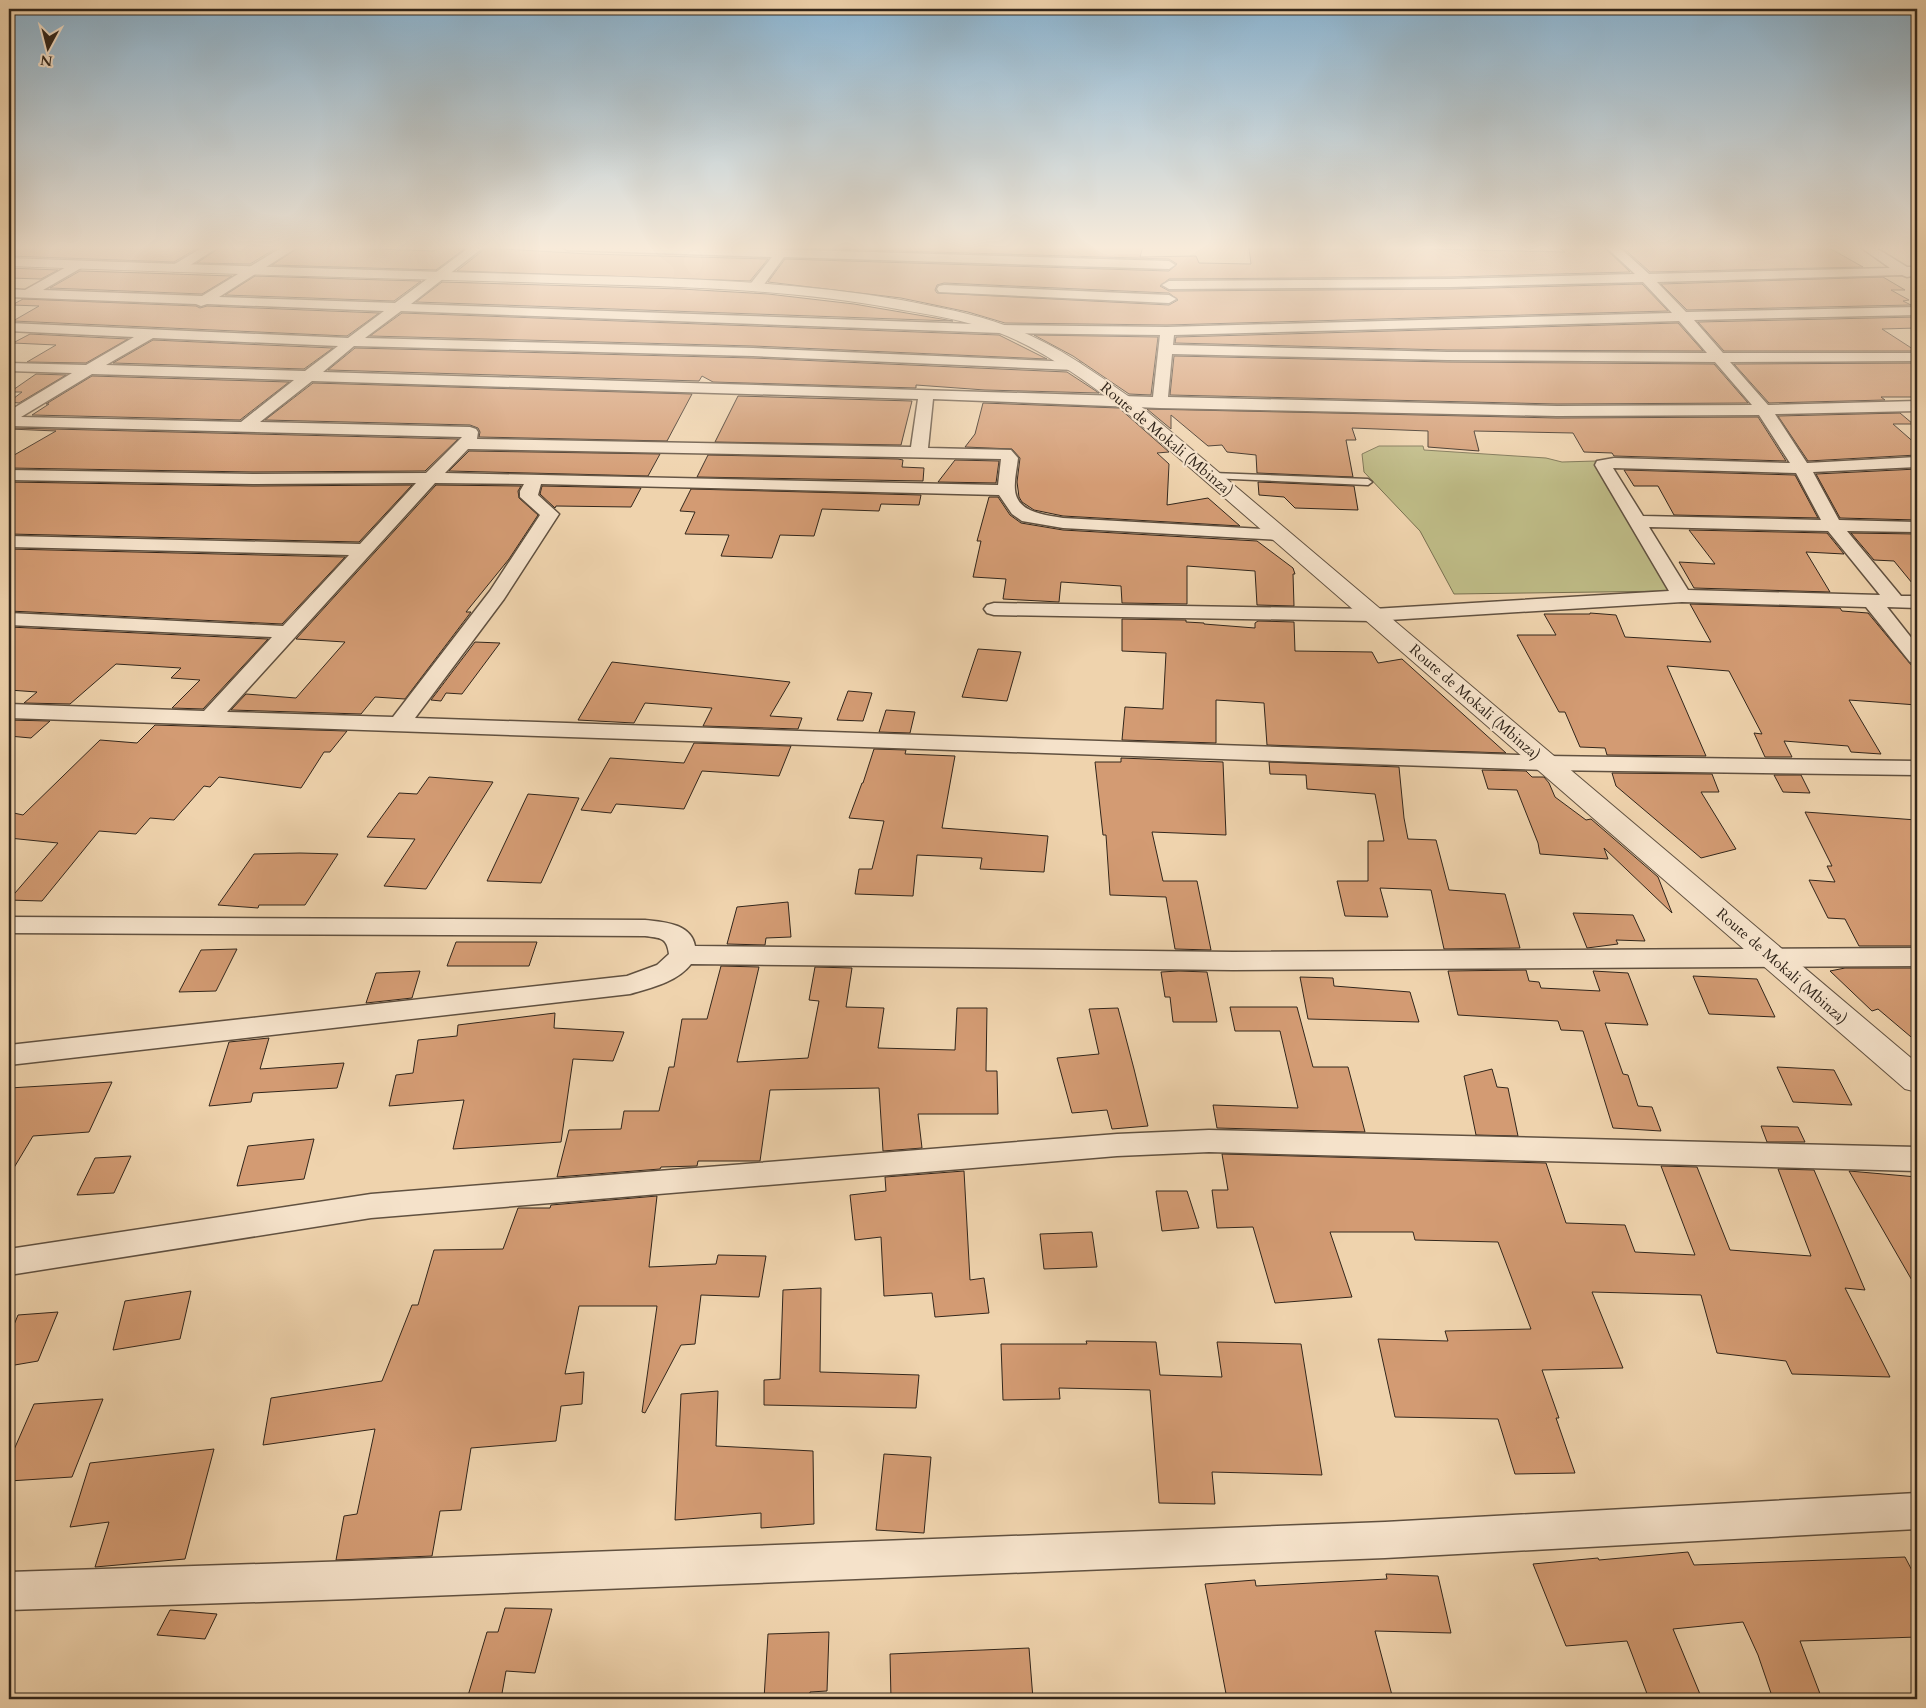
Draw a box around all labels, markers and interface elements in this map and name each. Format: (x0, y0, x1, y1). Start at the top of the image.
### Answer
north arrow (22, 22, 72, 72)
text: N (39, 50, 54, 71)
street label: Route de Mokali (Mbinza) (1096, 377, 1238, 501)
street label: Route de Mokali (Mbinza) (1405, 639, 1545, 765)
street label: Route de Mokali (Mbinza) (1712, 903, 1852, 1029)

